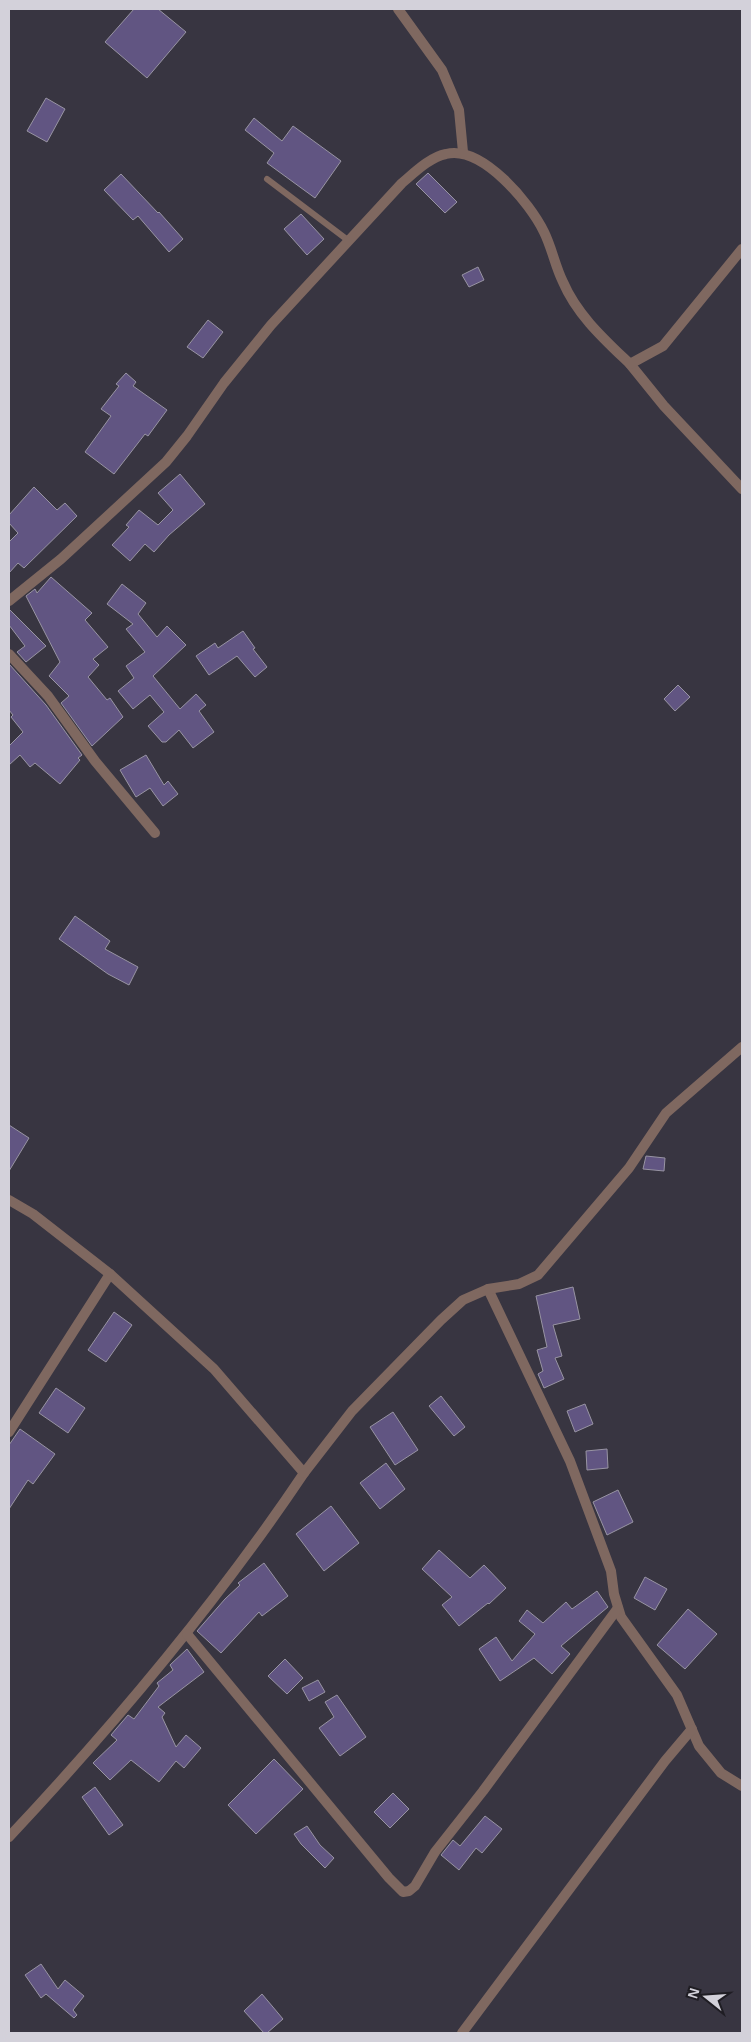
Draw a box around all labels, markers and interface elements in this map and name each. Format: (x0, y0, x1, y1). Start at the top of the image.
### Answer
north arrow (681, 1972, 731, 2022)
text: N (684, 1986, 703, 2000)

